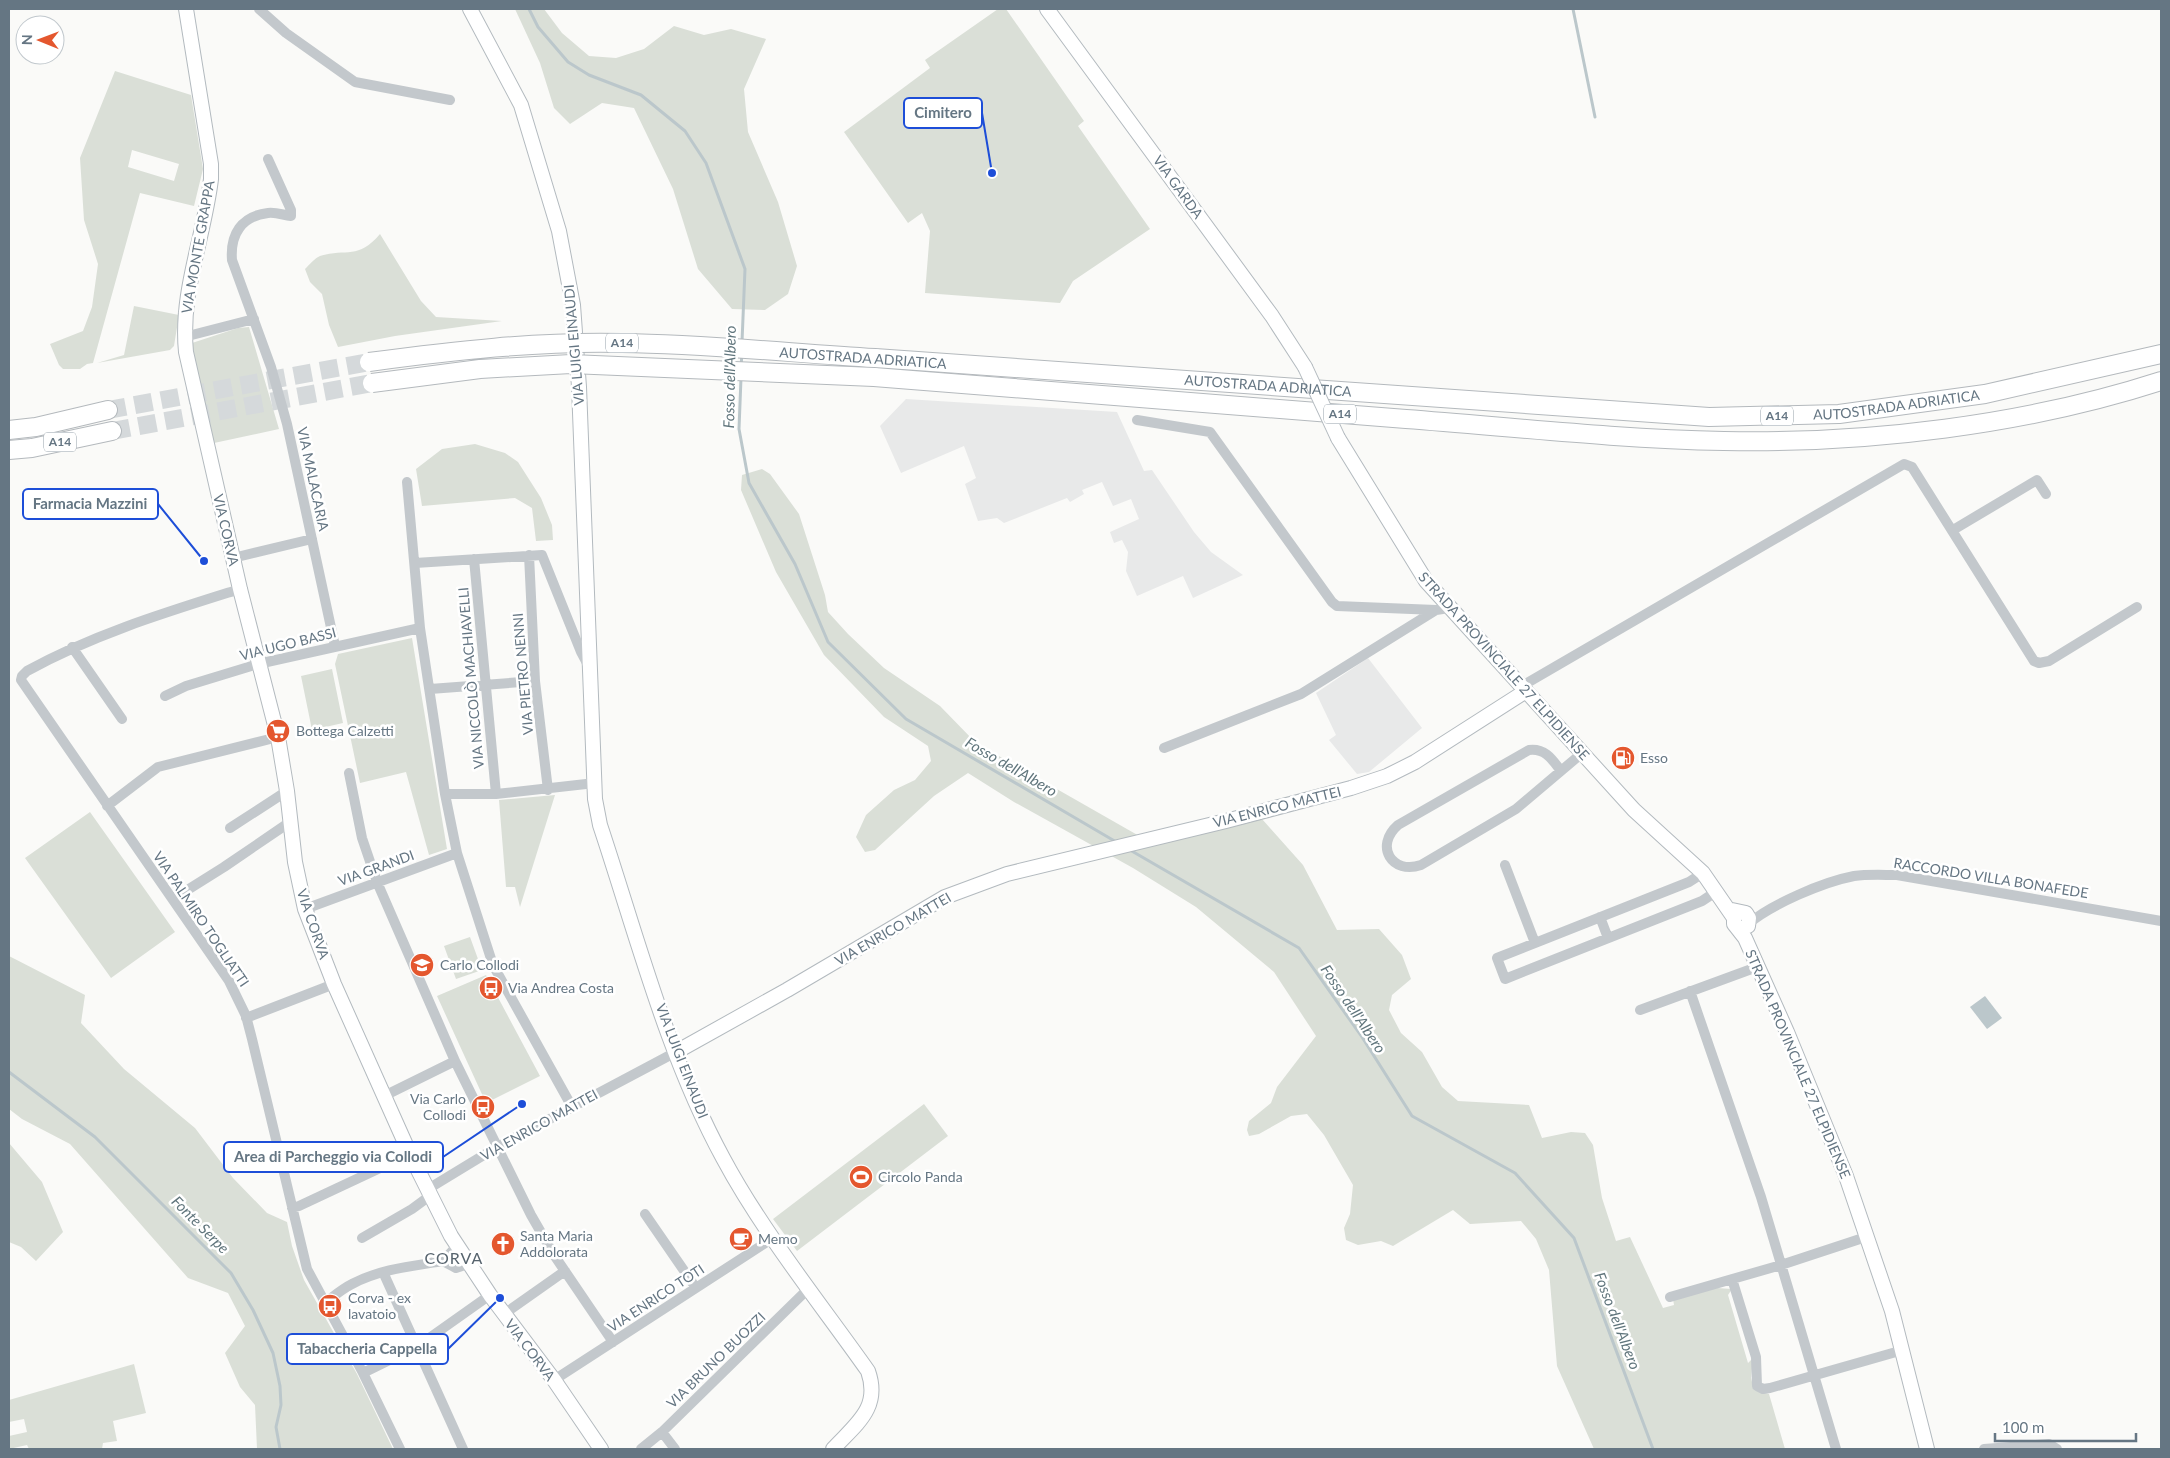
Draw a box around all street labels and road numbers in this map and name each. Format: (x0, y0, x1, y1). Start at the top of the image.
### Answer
street label: VIA GARDA (1150, 152, 1207, 222)
street label: VIA MONTE GRAPPA (177, 179, 218, 315)
street label: VIA LUIGI EINAUDI (560, 284, 587, 406)
road number: A14 (606, 333, 638, 352)
street label: AUTOSTRADA ADRIATICA (779, 343, 948, 372)
street label: AUTOSTRADA ADRIATICA (1184, 371, 1353, 400)
street label: AUTOSTRADA ADRIATICA (1813, 386, 1981, 423)
road number: A14 (1324, 404, 1356, 424)
road number: A14 (1761, 406, 1793, 426)
street label: VIA MALACARIA (294, 425, 333, 533)
road number: A14 (44, 432, 76, 452)
street label: VIA CORVA (210, 492, 243, 568)
street label: STRADA PROVINCIALE 27 ELPIDIENSE (1415, 568, 1593, 763)
street label: VIA NICCOLÒ MACHIAVELLI (454, 586, 487, 770)
street label: VIA PIETRO NENNI (509, 612, 536, 736)
street label: VIA UGO BASSI (238, 623, 338, 664)
street label: VIA ENRICO MATTEI (1211, 782, 1343, 831)
street label: VIA GRANDI (335, 846, 416, 889)
street label: VIA PALMIRO TOGLIATTI (150, 848, 253, 990)
street label: RACCORDO VILLA BONAFEDE (1893, 854, 2090, 901)
street label: VIA CORVA (294, 887, 334, 962)
street label: VIA ENRICO MATTEI (832, 888, 954, 969)
street label: STRADA PROVINCIALE 27 ELPIDIENSE (1742, 947, 1855, 1181)
street label: VIA LUIGI EINAUDI (653, 1001, 712, 1121)
street label: VIA ENRICO MATTEI (477, 1085, 600, 1164)
street label: VIA ENRICO TOTI (604, 1260, 707, 1335)
street label: VIA BRUNO BUOZZI (663, 1308, 769, 1411)
street label: VIA CORVA (502, 1315, 559, 1384)

